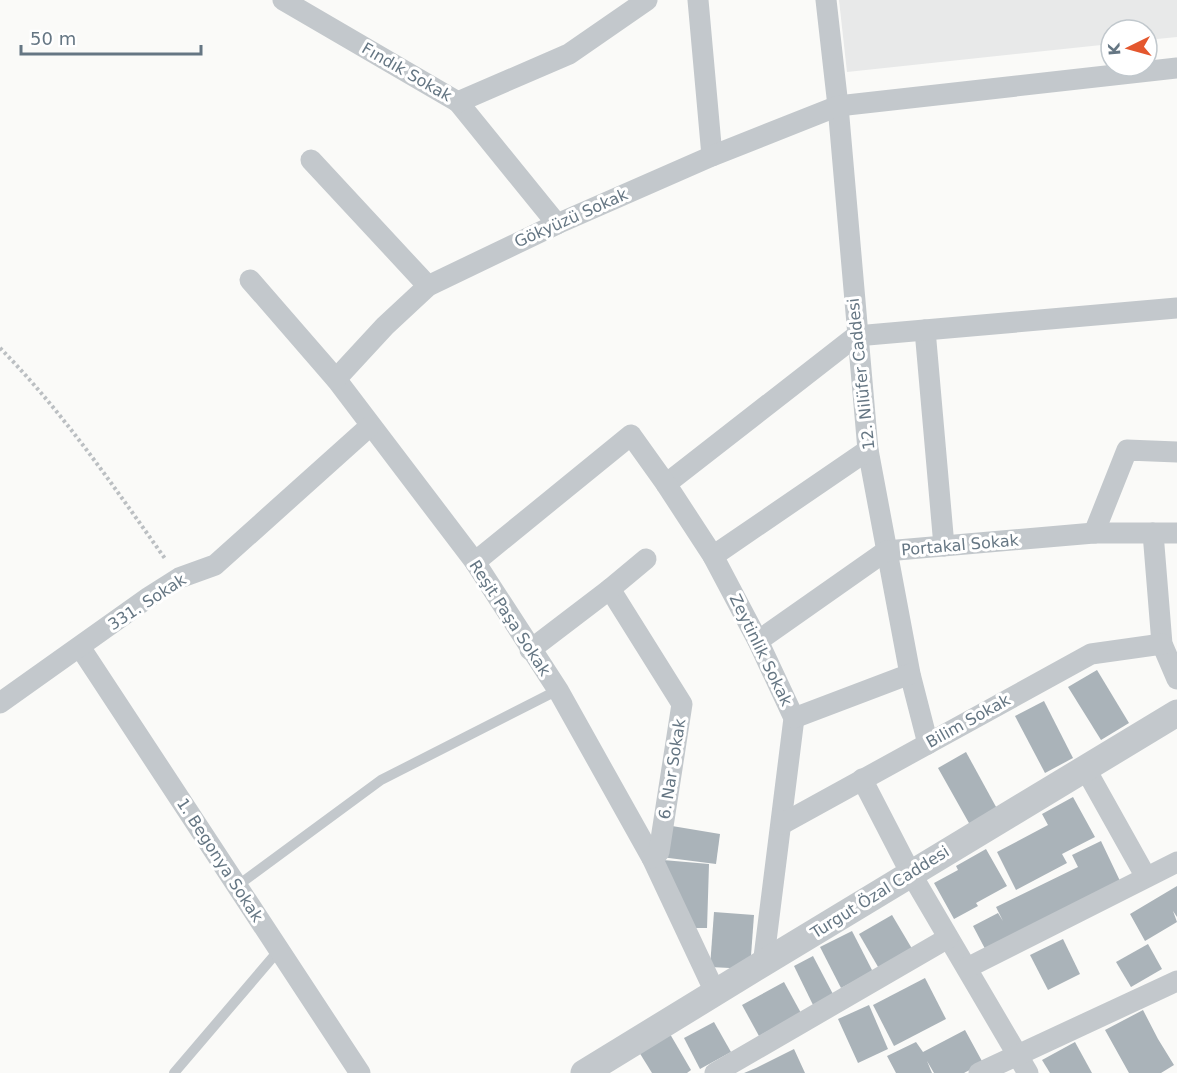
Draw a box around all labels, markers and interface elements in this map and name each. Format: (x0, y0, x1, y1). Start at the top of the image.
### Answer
scale bar (21, 18, 201, 56)
north arrow (1099, 18, 1159, 78)
text: 50 m (30, 28, 76, 49)
street label: Fındık Sokak (359, 39, 456, 106)
text: K (1104, 42, 1125, 56)
street label: Gökyüzü Sokak (511, 184, 631, 252)
street label: 12. Nilüfer Caddesi (844, 297, 878, 451)
street label: Portakal Sokak (900, 530, 1020, 560)
street label: Reşit Paşa Sokak (465, 556, 555, 680)
street label: 331. Sokak (105, 569, 190, 634)
street label: Zeytinlik Sokak (726, 591, 797, 710)
street label: Bilim Sokak (923, 690, 1014, 752)
street label: 6. Nar Sokak (655, 717, 689, 821)
street label: 1. Begonya Sokak (173, 795, 267, 926)
street label: Turgut Özal Caddesi (806, 842, 953, 943)

